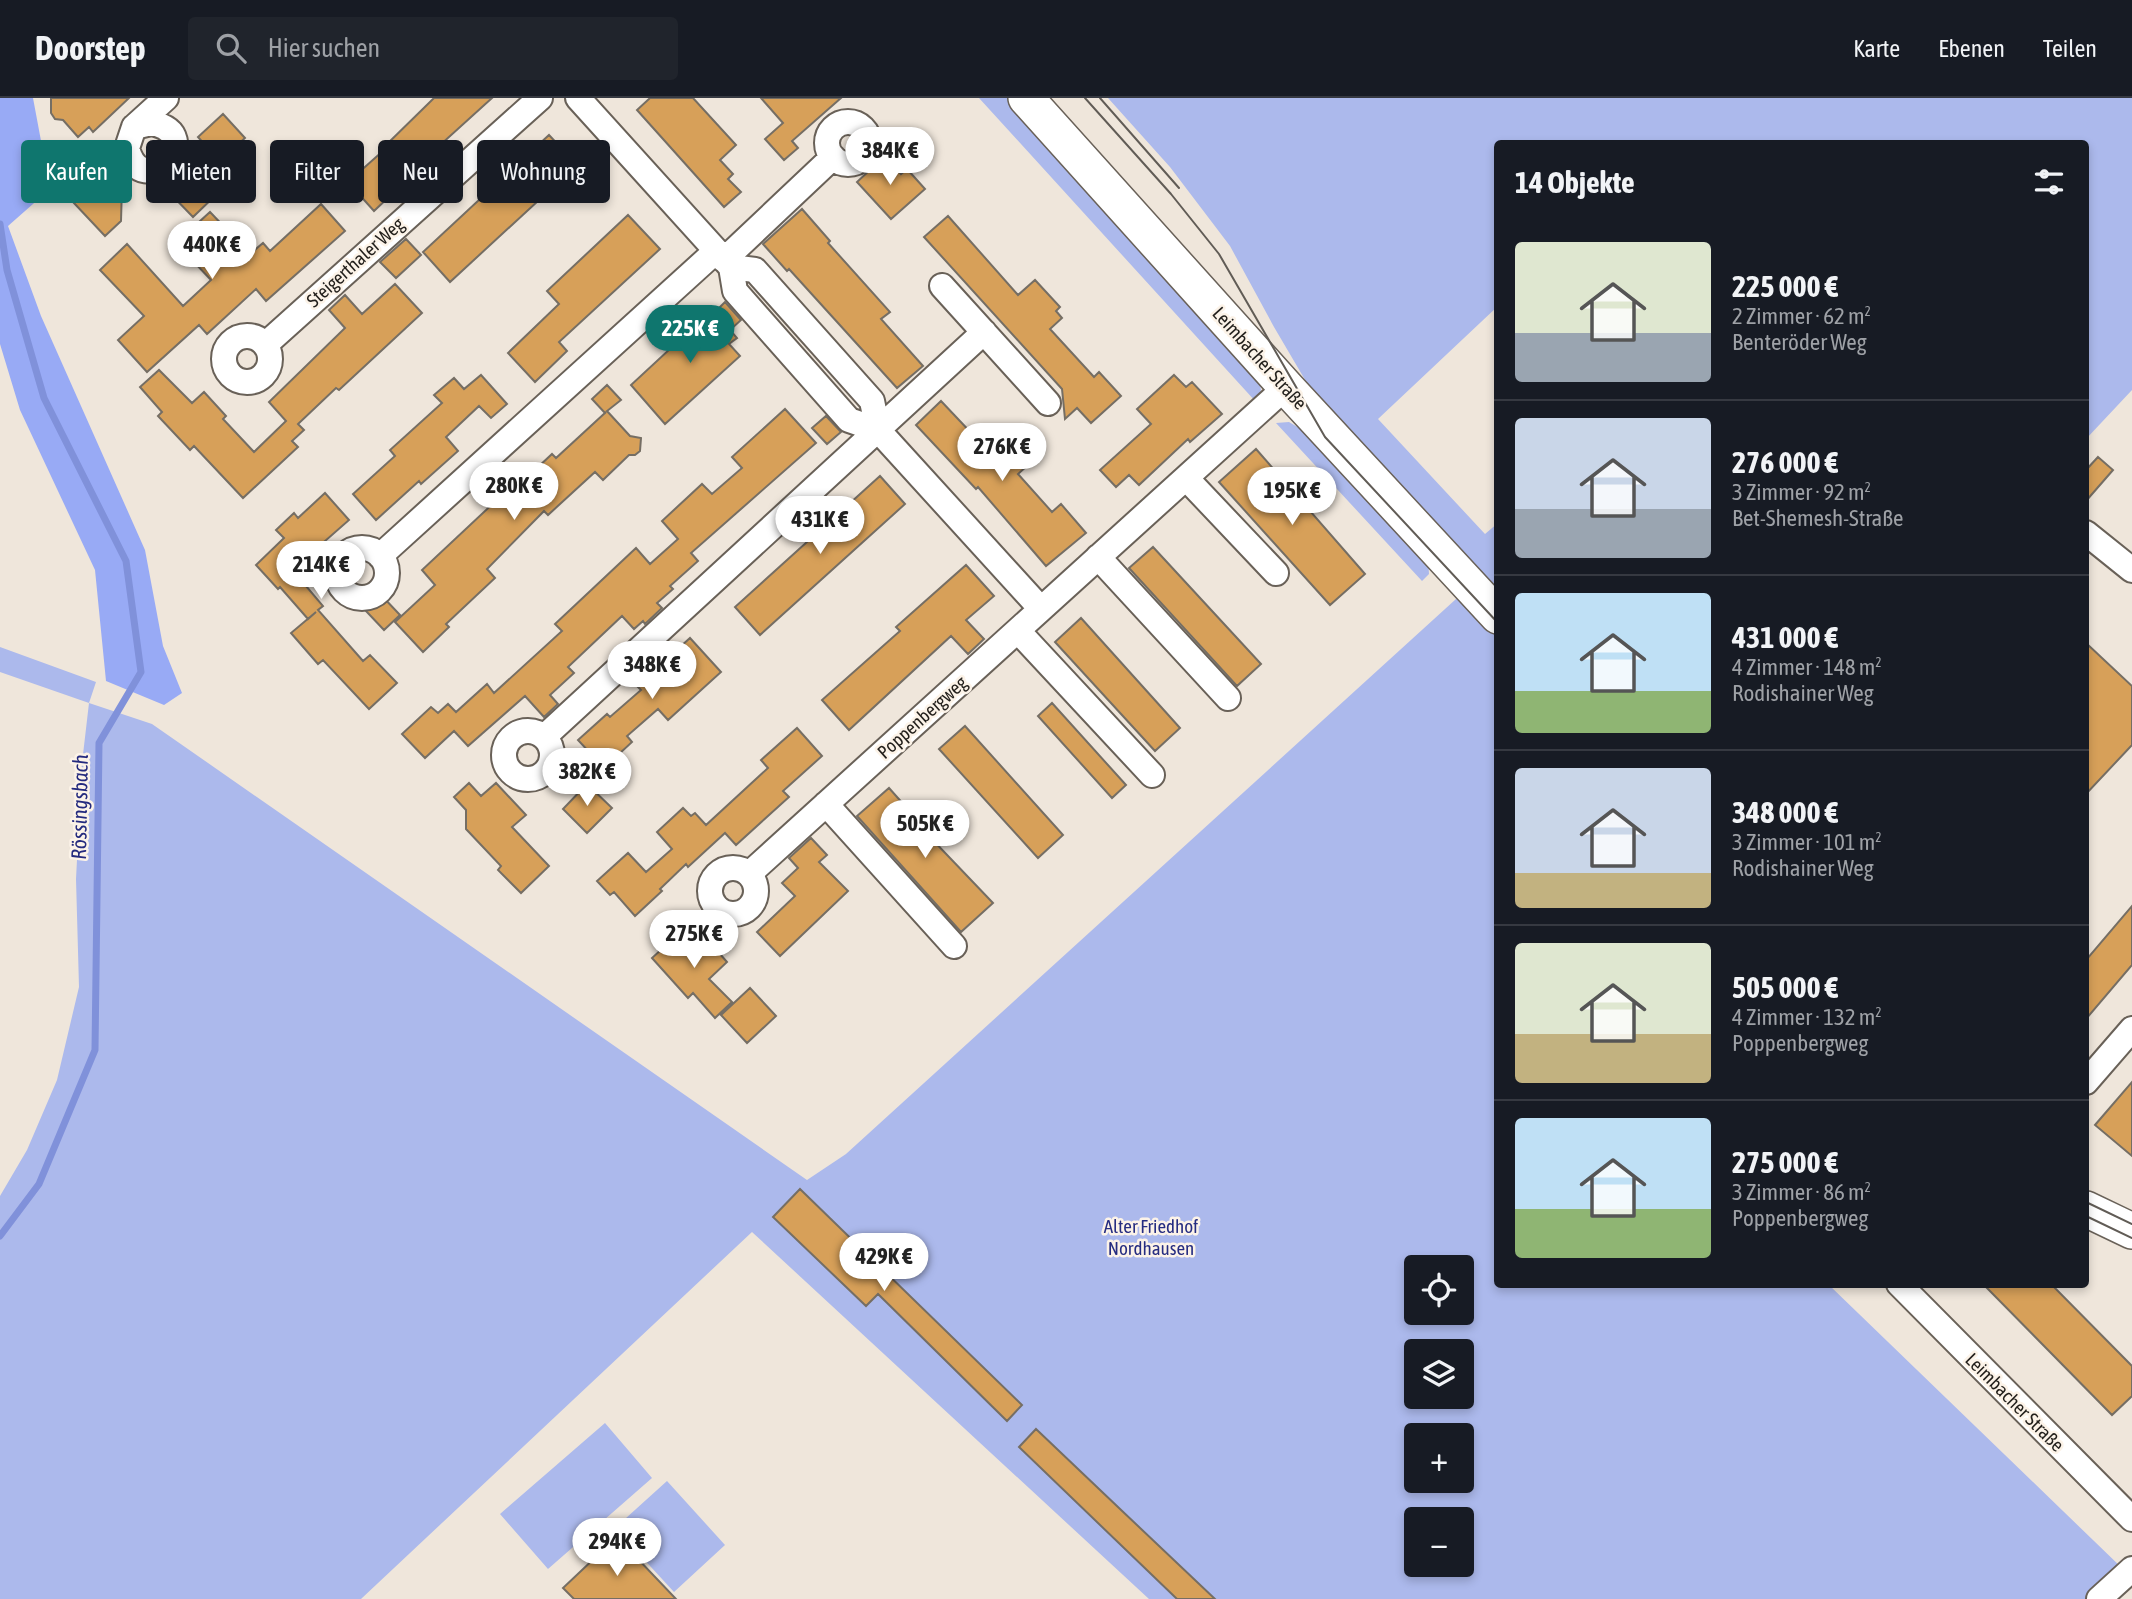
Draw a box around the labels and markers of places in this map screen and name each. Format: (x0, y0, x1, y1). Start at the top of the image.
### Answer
pin: 384K € (833, 127, 947, 187)
pin: 440K € (155, 222, 269, 281)
pin: 225K € (633, 306, 747, 365)
pin: 276K € (945, 424, 1059, 483)
pin: 280K € (457, 462, 571, 522)
pin: 195K € (1235, 468, 1349, 527)
pin: 431K € (763, 496, 877, 556)
pin: 214K € (264, 542, 378, 601)
pin: 348K € (595, 642, 709, 701)
pin: 382K € (530, 748, 644, 808)
pin: 505K € (868, 800, 982, 860)
pin: 275K € (637, 910, 751, 970)
pin: 429K € (827, 1234, 941, 1293)
pin: 294K € (560, 1518, 674, 1578)

